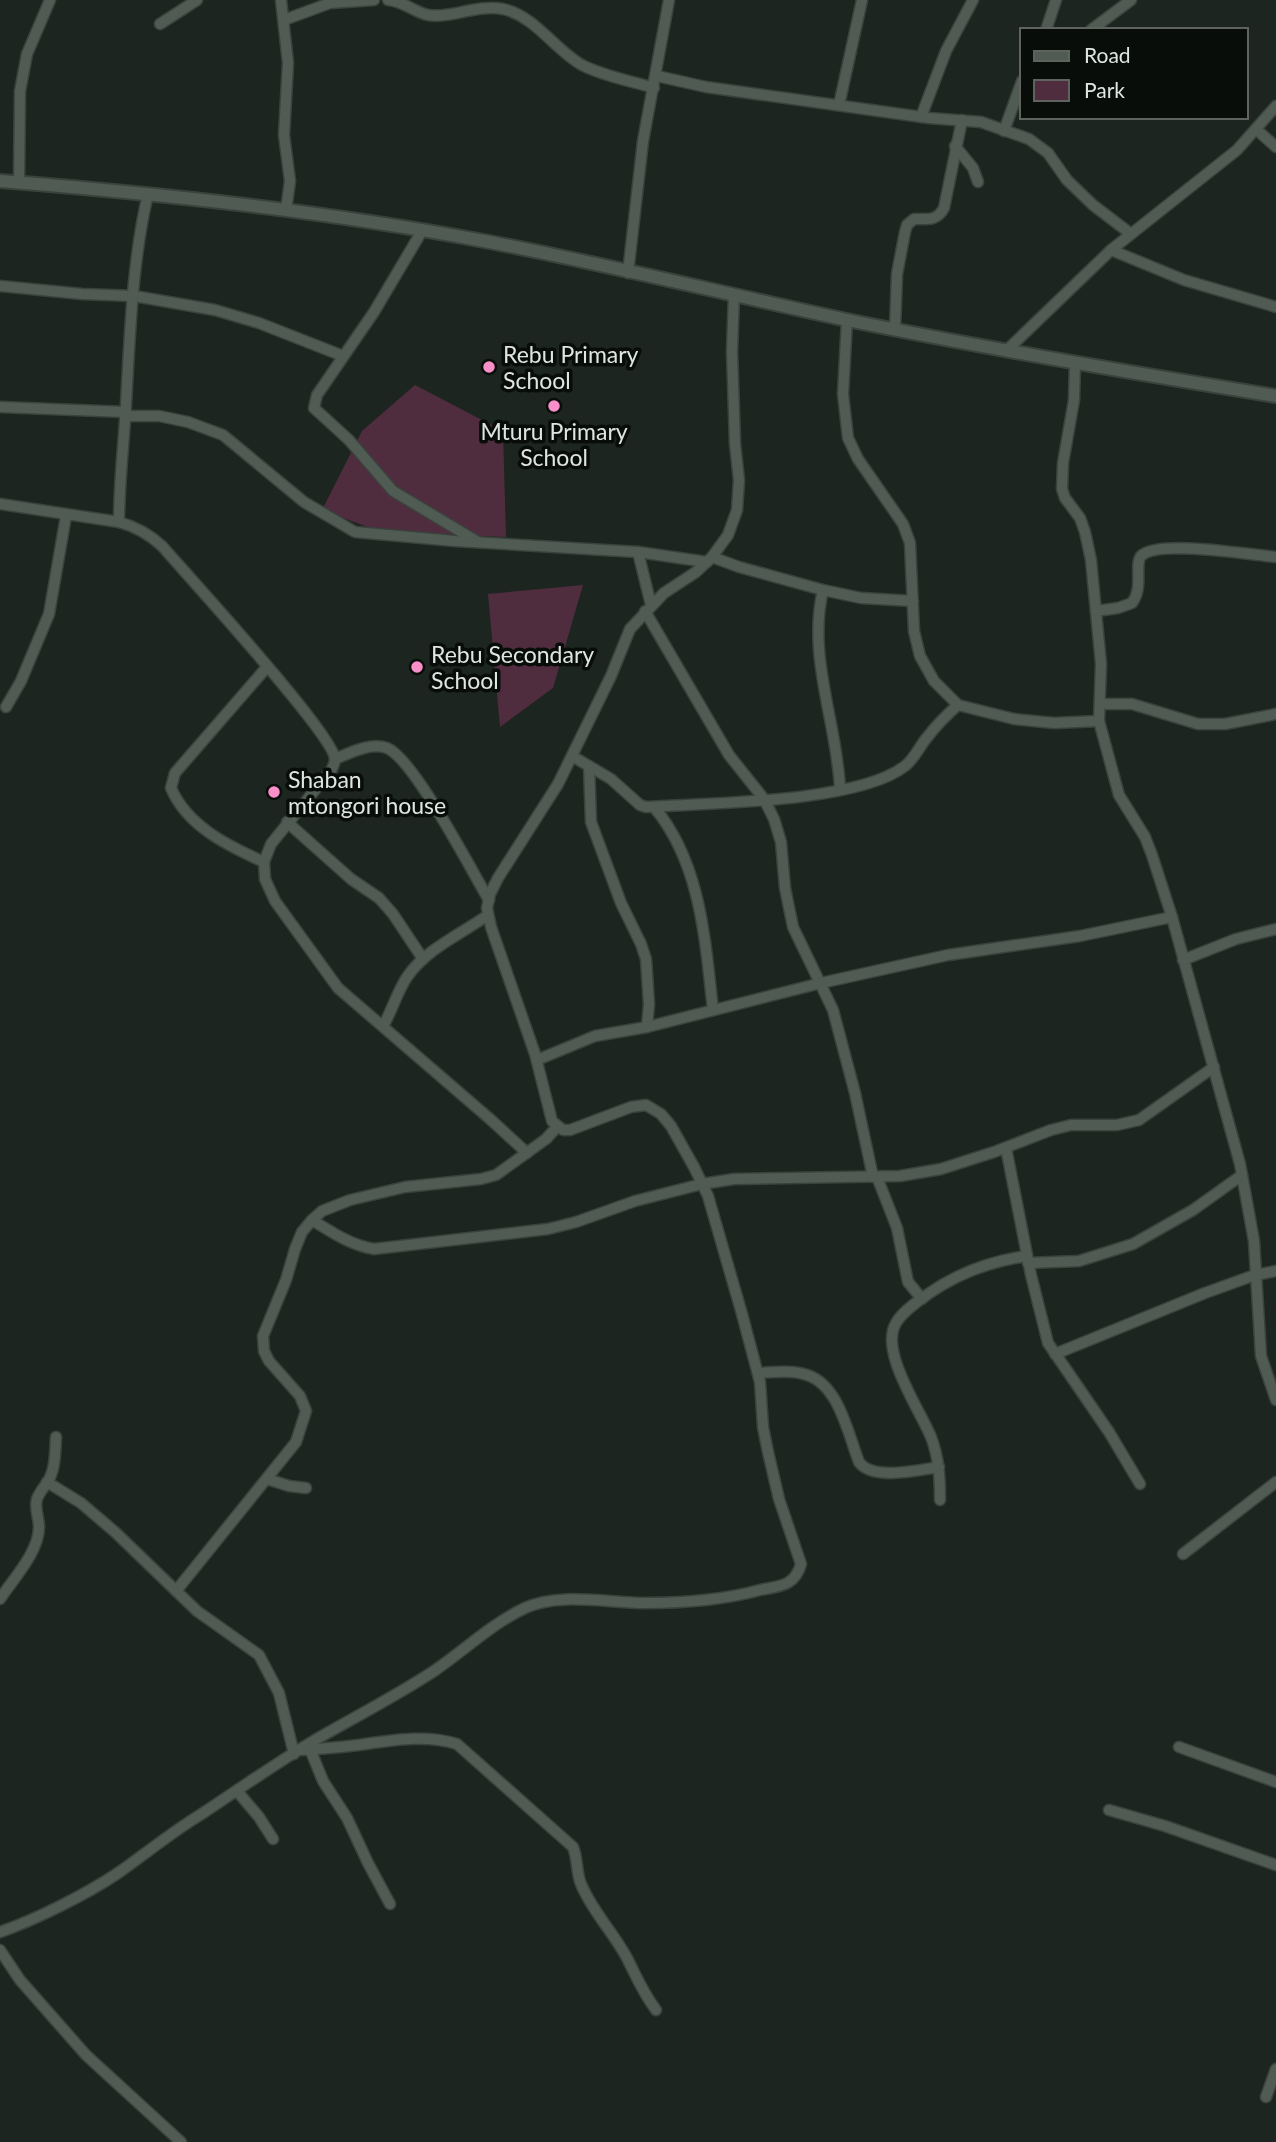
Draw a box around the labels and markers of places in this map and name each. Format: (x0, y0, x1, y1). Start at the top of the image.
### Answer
place label: Rebu Primary School (503, 340, 639, 394)
marker: Rebu Primary School (481, 359, 497, 375)
marker: Mturu Primary School (546, 398, 562, 414)
place label: Mturu Primary School (480, 417, 628, 471)
place label: Rebu Secondary School (431, 640, 594, 694)
marker: Rebu Secondary School (409, 659, 425, 675)
place label: Shaban mtongori house (288, 765, 446, 819)
marker: Shaban mtongori house (266, 784, 282, 800)

